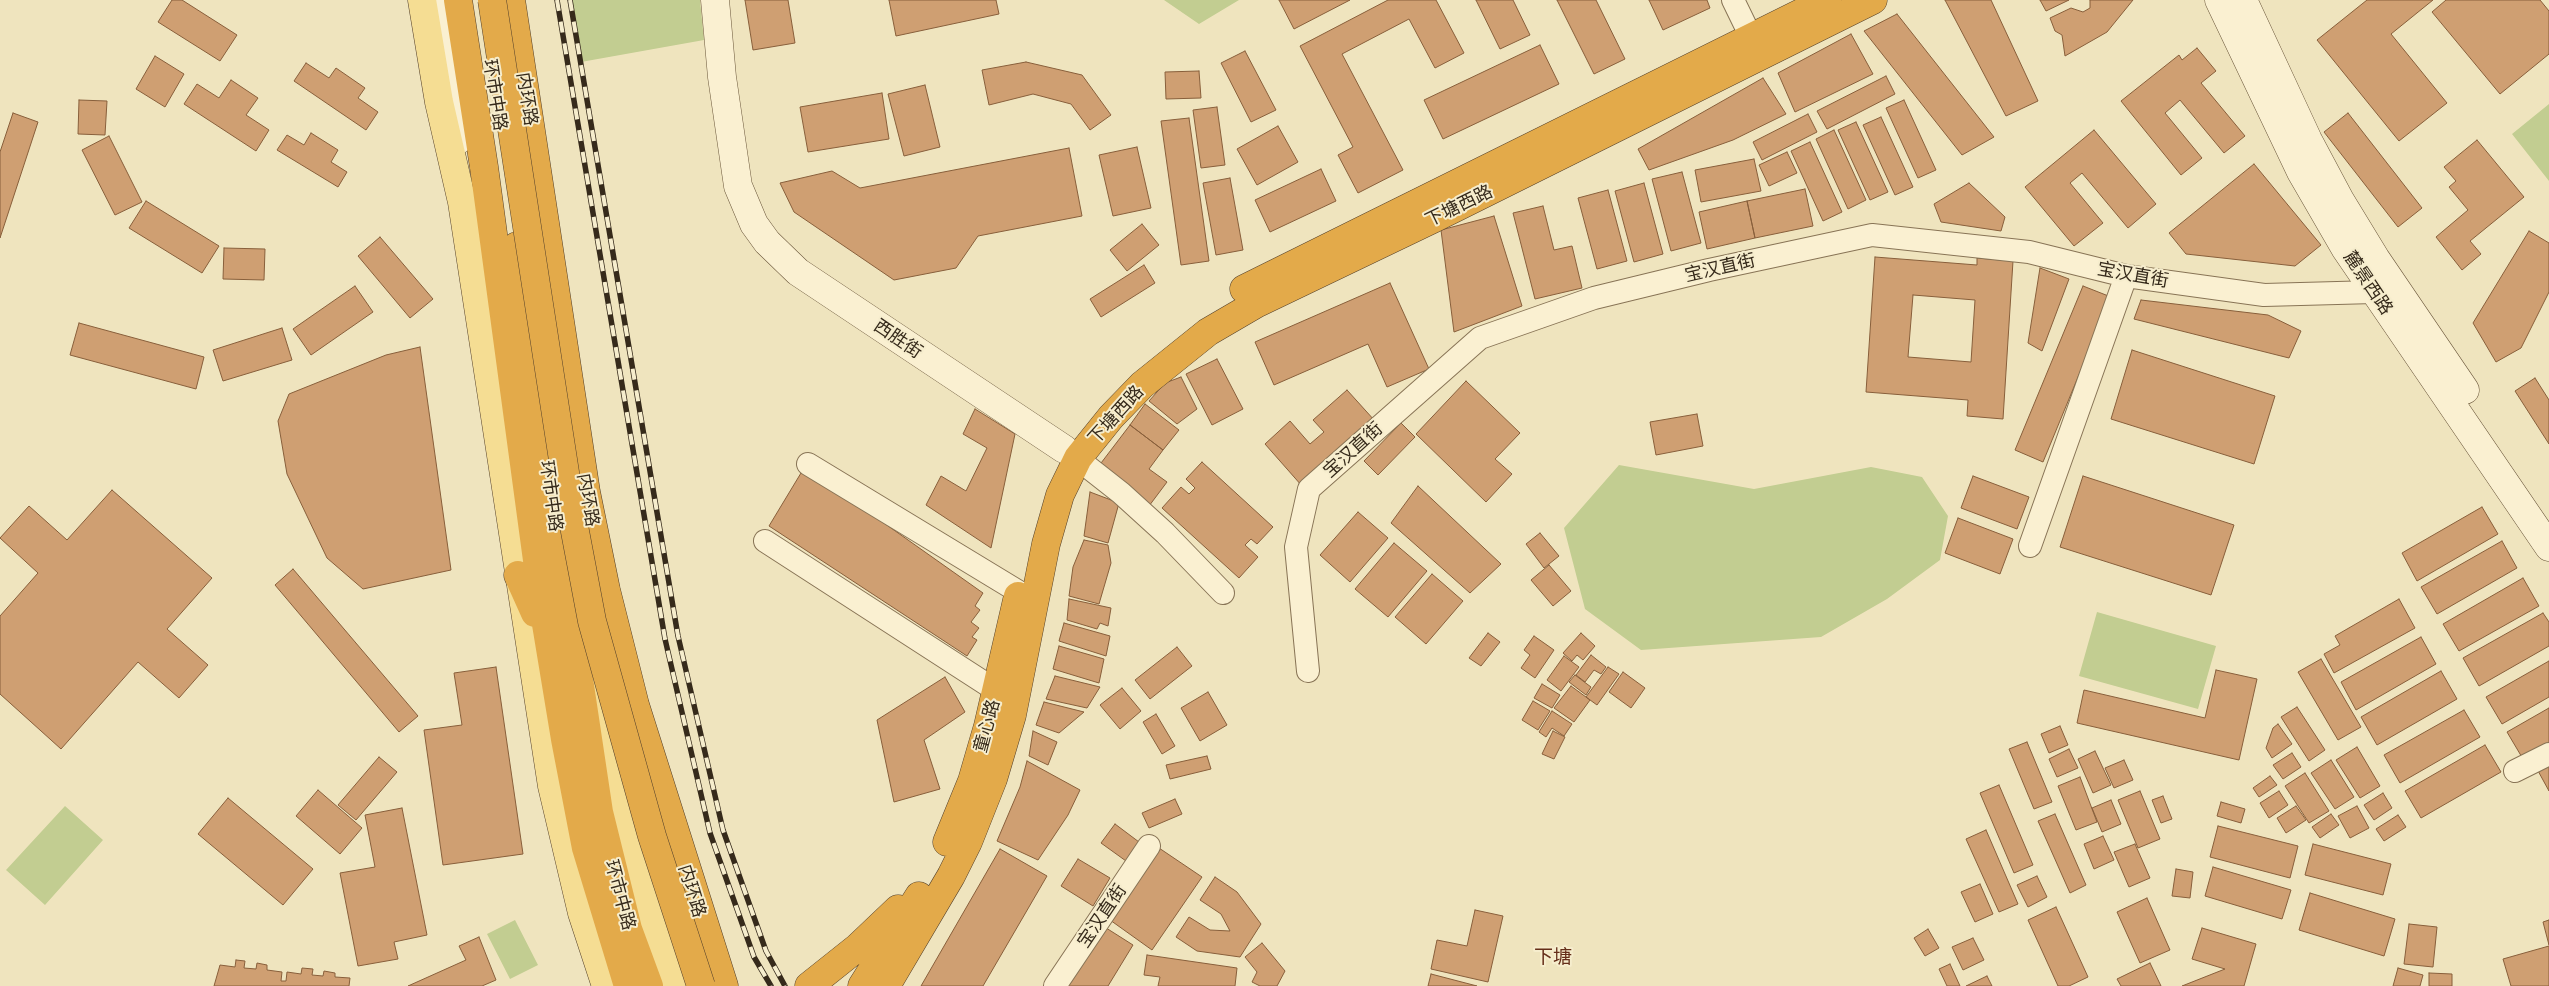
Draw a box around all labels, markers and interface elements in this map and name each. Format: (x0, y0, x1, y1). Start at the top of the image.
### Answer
street label: 环市中路 (479, 58, 511, 132)
street label: 内环路 (512, 71, 542, 127)
street label: 下塘西路 (1422, 181, 1496, 231)
street label: 麓景西路 (2339, 247, 2397, 319)
street label: 宝汉直街 (1682, 249, 1758, 287)
street label: 宝汉直街 (2096, 258, 2170, 292)
street label: 西胜街 (870, 315, 926, 363)
street label: 下塘西路 (1084, 381, 1148, 449)
street label: 宝汉直街 (1319, 418, 1387, 482)
street label: 环市中路 (535, 459, 567, 533)
street label: 内环路 (573, 472, 603, 528)
street label: 童心路 (970, 697, 1004, 755)
street label: 环市中路 (600, 857, 640, 933)
street label: 内环路 (674, 862, 710, 920)
street label: 宝汉直街 (1073, 880, 1131, 952)
district label: 下塘 (1534, 946, 1572, 968)

